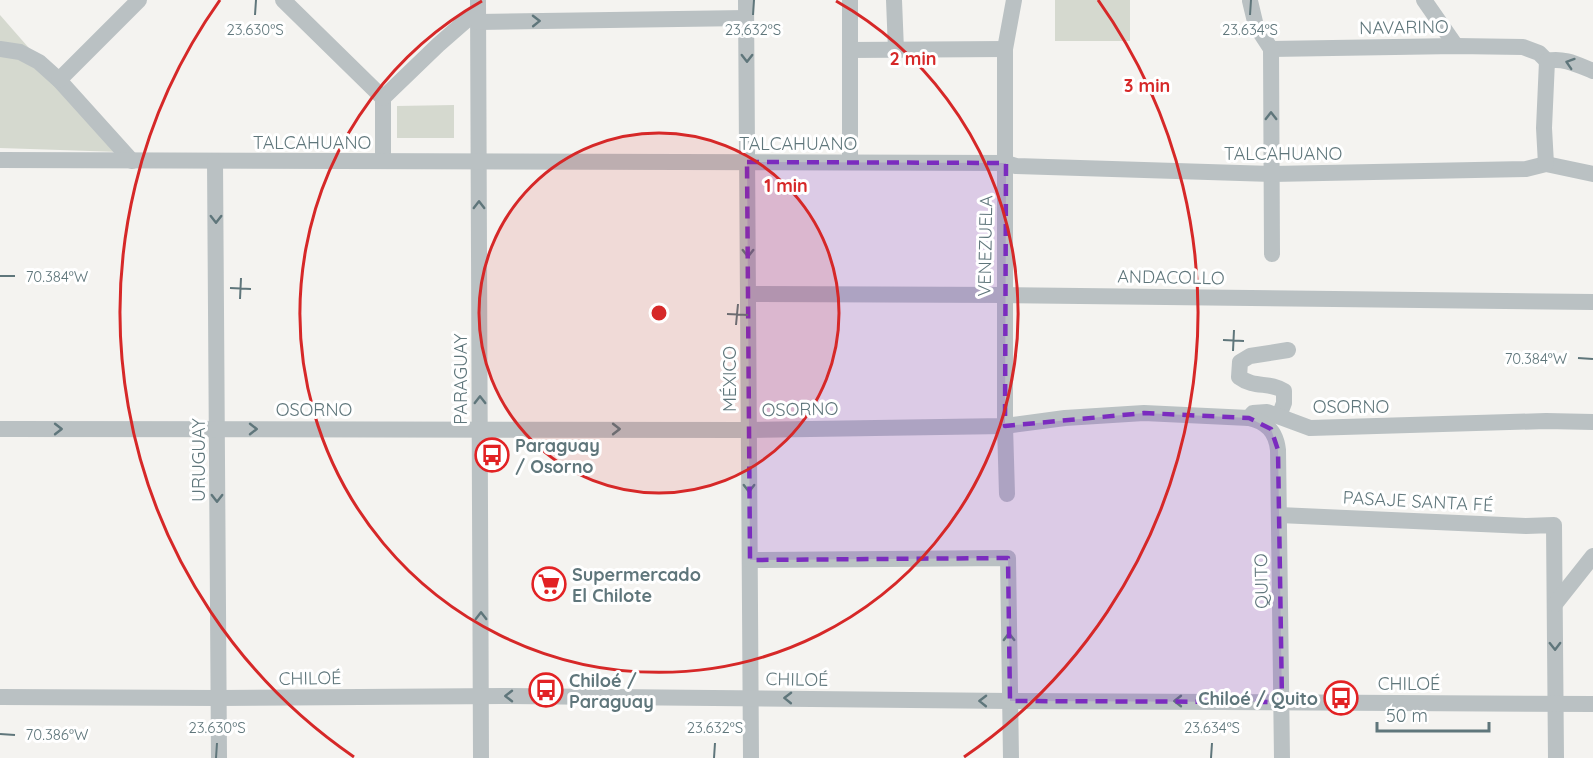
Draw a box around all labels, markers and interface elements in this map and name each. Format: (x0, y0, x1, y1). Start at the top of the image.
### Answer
one-way arrow (532, 15, 541, 28)
street label: NAVARINO (1359, 15, 1449, 39)
text: 23.630°S (226, 20, 284, 39)
text: 23.632°S (725, 20, 781, 39)
text: 23.634°S (1222, 20, 1278, 39)
text: 2 min (890, 47, 936, 70)
one-way arrow (741, 54, 753, 63)
one-way arrow (1565, 58, 1576, 70)
text: 3 min (1124, 74, 1170, 97)
one-way arrow (1265, 111, 1278, 120)
street label: TALCAHUANO (253, 131, 371, 154)
street label: TALCAHUANO (739, 132, 857, 155)
street label: TALCAHUANO (1224, 142, 1342, 165)
text: 1 min (764, 174, 808, 197)
street label: VENEZUELA (973, 195, 997, 297)
one-way arrow (473, 200, 485, 209)
one-way arrow (210, 215, 222, 224)
one-way arrow (742, 249, 754, 258)
street label: ANDACOLLO (1117, 265, 1225, 289)
text: 70.384°W (26, 267, 89, 286)
centre of rings (649, 303, 669, 323)
street label: PARAGUAY (449, 333, 472, 425)
street label: MÉXICO (718, 346, 741, 412)
text: 70.384°W (1505, 349, 1568, 368)
one-way arrow (474, 395, 486, 404)
street label: OSORNO (1313, 395, 1389, 418)
street label: OSORNO (761, 397, 839, 421)
street label: OSORNO (276, 398, 352, 421)
street label: URUGUAY (187, 418, 210, 502)
one-way arrow (54, 423, 63, 435)
one-way arrow (249, 423, 258, 435)
one-way arrow (612, 423, 621, 435)
place label: Paraguay / Osorno (515, 434, 600, 478)
bus stop icon: Paraguay / Osorno (474, 437, 510, 473)
one-way arrow (743, 484, 755, 493)
street label: PASAJE SANTA FÉ (1342, 486, 1494, 516)
one-way arrow (211, 494, 223, 503)
street label: QUITO (1249, 553, 1273, 609)
place label: Supermercado El Chilote (572, 563, 701, 607)
supermarket icon: Supermercado El Chilote (531, 566, 567, 602)
one-way arrow (475, 611, 487, 620)
one-way arrow (1003, 632, 1015, 641)
one-way arrow (1549, 642, 1561, 651)
street label: CHILOÉ (278, 666, 342, 690)
street label: CHILOÉ (765, 667, 829, 691)
place label: Chiloé / Paraguay (569, 669, 654, 713)
bus stop icon: Chiloé / Paraguay (528, 672, 564, 708)
street label: CHILOÉ (1378, 672, 1440, 695)
bus stop icon: Chiloé / Quito (1323, 680, 1359, 716)
place label: Chiloé / Quito (1198, 687, 1318, 710)
one-way arrow (504, 690, 513, 702)
one-way arrow (783, 692, 792, 704)
one-way arrow (978, 695, 987, 707)
one-way arrow (1173, 695, 1182, 707)
scale bar (1377, 695, 1490, 733)
text: 50 m (1386, 704, 1428, 727)
text: 23.630°S (188, 718, 246, 737)
text: 23.632°S (687, 718, 743, 737)
text: 23.634°S (1184, 718, 1240, 737)
text: 70.386°W (26, 725, 89, 744)

